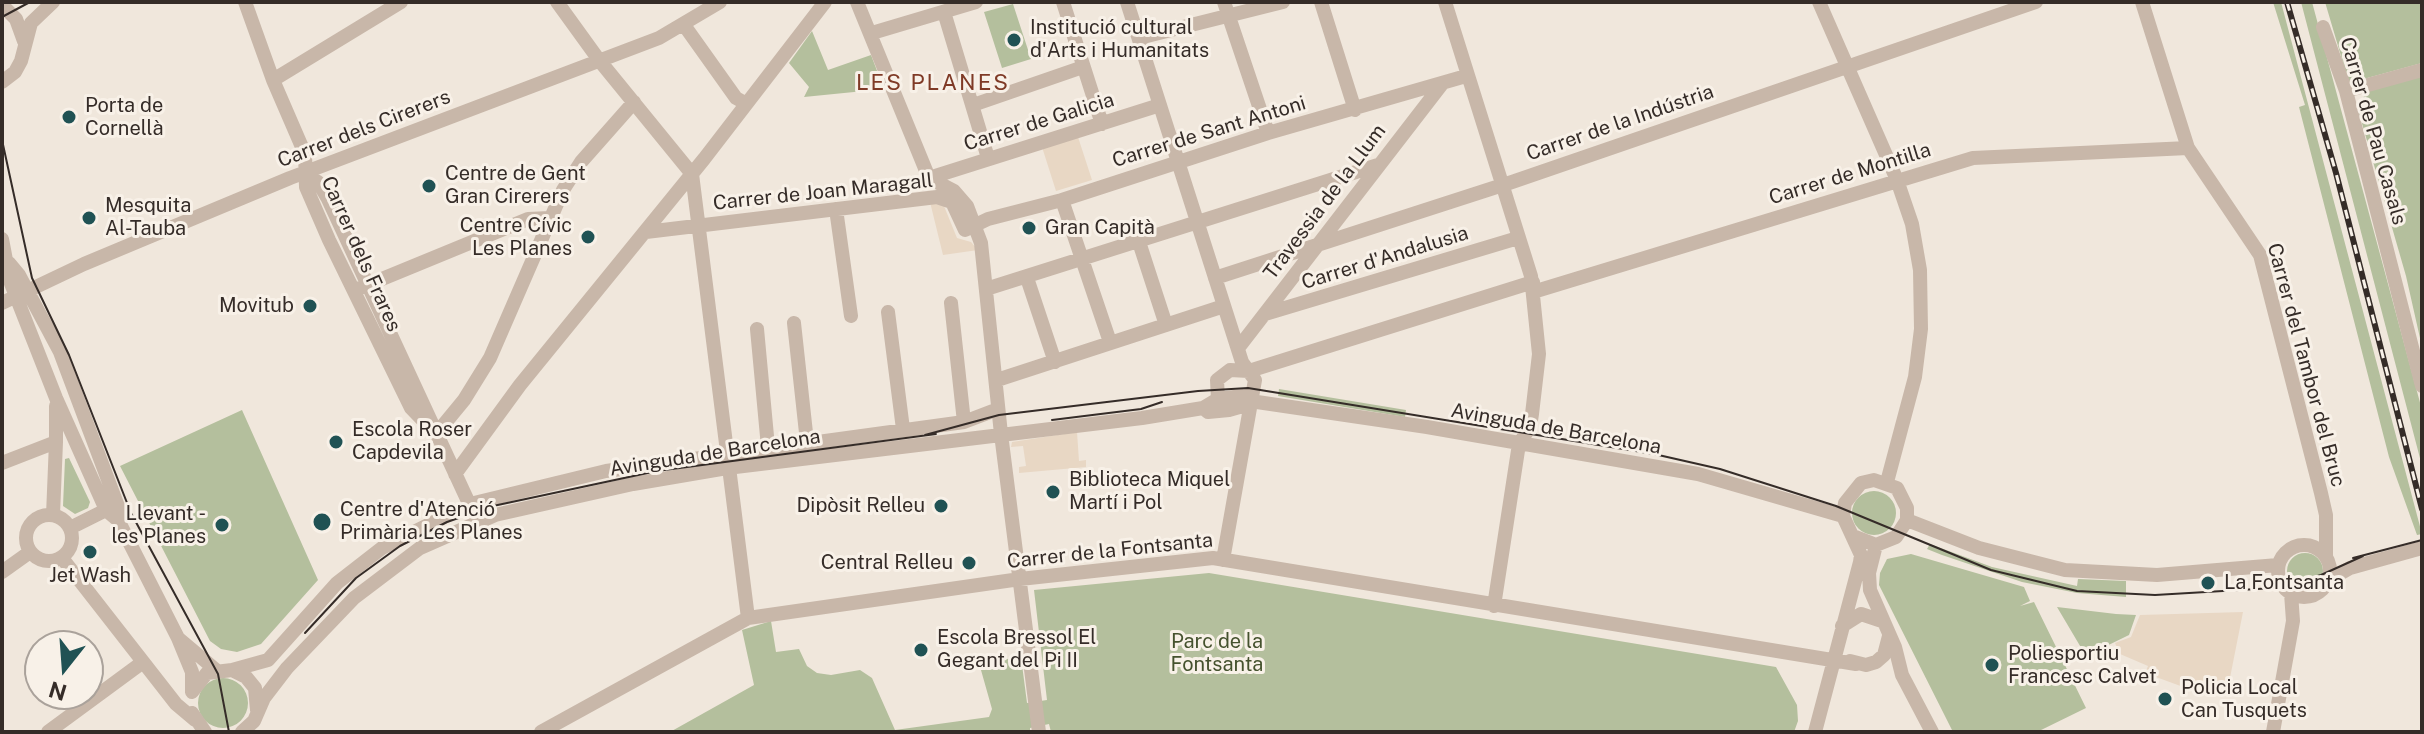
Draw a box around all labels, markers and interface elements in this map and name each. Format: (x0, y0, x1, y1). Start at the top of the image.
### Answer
place label: Institució cultural d'Arts i Humanitats (1030, 16, 1209, 63)
marker: Institució cultural d'Arts i Humanitats (1005, 31, 1023, 49)
street label: Carrer de Pau Casals (2335, 34, 2411, 228)
district label: LES PLANES (856, 70, 1010, 96)
street label: Carrer de la Indústria (1523, 80, 1717, 166)
street label: Carrer dels Cirerers (274, 85, 454, 173)
street label: Carrer de Galicia (961, 88, 1117, 156)
street label: Carrer de Sant Antoni (1109, 91, 1309, 173)
place label: Porta de Cornellà (85, 94, 164, 141)
marker: Porta de Cornellà (60, 108, 78, 126)
street label: Travessia de la Llum (1259, 120, 1391, 284)
street label: Carrer de Montilla (1766, 138, 1934, 210)
place label: Centre de Gent Gran Cirerers (445, 162, 586, 209)
street label: Carrer de Joan Maragall (712, 169, 934, 215)
street label: Carrer dels Frares (316, 173, 406, 335)
marker: Centre de Gent Gran Cirerers (420, 177, 438, 195)
place label: Mesquita Al-Tauba (105, 194, 191, 241)
marker: Mesquita Al-Tauba (80, 209, 98, 227)
place label: Centre Cívic Les Planes (460, 214, 572, 261)
place label: Gran Capità (1045, 216, 1155, 240)
marker: Gran Capità (1020, 219, 1038, 237)
street label: Carrer d'Andalusia (1299, 221, 1471, 295)
marker: Centre Cívic Les Planes (579, 228, 597, 246)
street label: Carrer del Tambor del Bruc (2262, 241, 2350, 489)
place label: Movitub (219, 294, 294, 318)
marker: Movitub (301, 297, 319, 315)
street label: Avinguda de Barcelona (1449, 399, 1663, 459)
place label: Escola Roser Capdevila (352, 418, 472, 465)
street label: Avinguda de Barcelona (608, 424, 822, 482)
marker: Escola Roser Capdevila (327, 433, 345, 451)
place label: Biblioteca Miquel Martí i Pol (1069, 468, 1230, 515)
marker: Biblioteca Miquel Martí i Pol (1044, 483, 1062, 501)
place label: Dipòsit Relleu (796, 494, 925, 518)
marker: Dipòsit Relleu (932, 497, 950, 515)
place label: Centre d'Atenció Primària Les Planes (340, 498, 523, 545)
place label: Llevant - les Planes (112, 502, 206, 549)
marker: Centre d'Atenció Primària Les Planes (311, 511, 333, 533)
marker: Llevant - les Planes (213, 516, 231, 534)
street label: Carrer de la Fontsanta (1006, 528, 1214, 574)
marker: Jet Wash (81, 543, 99, 561)
place label: Central Relleu (821, 551, 953, 575)
marker: Central Relleu (960, 554, 978, 572)
place label: Jet Wash (49, 564, 131, 588)
place label: La Fontsanta (2224, 571, 2344, 595)
marker: La Fontsanta (2199, 574, 2217, 592)
place label: Escola Bressol El Gegant del Pi II (937, 626, 1096, 673)
north arrow (24, 630, 104, 710)
park label: Parc de la Fontsanta (1171, 630, 1263, 677)
marker: Escola Bressol El Gegant del Pi II (912, 641, 930, 659)
place label: Poliesportiu Francesc Calvet (2008, 642, 2157, 689)
marker: Poliesportiu Francesc Calvet (1983, 656, 2001, 674)
text: N (46, 676, 70, 706)
place label: Policia Local Can Tusquets (2181, 676, 2307, 723)
marker: Policia Local Can Tusquets (2156, 690, 2174, 708)

